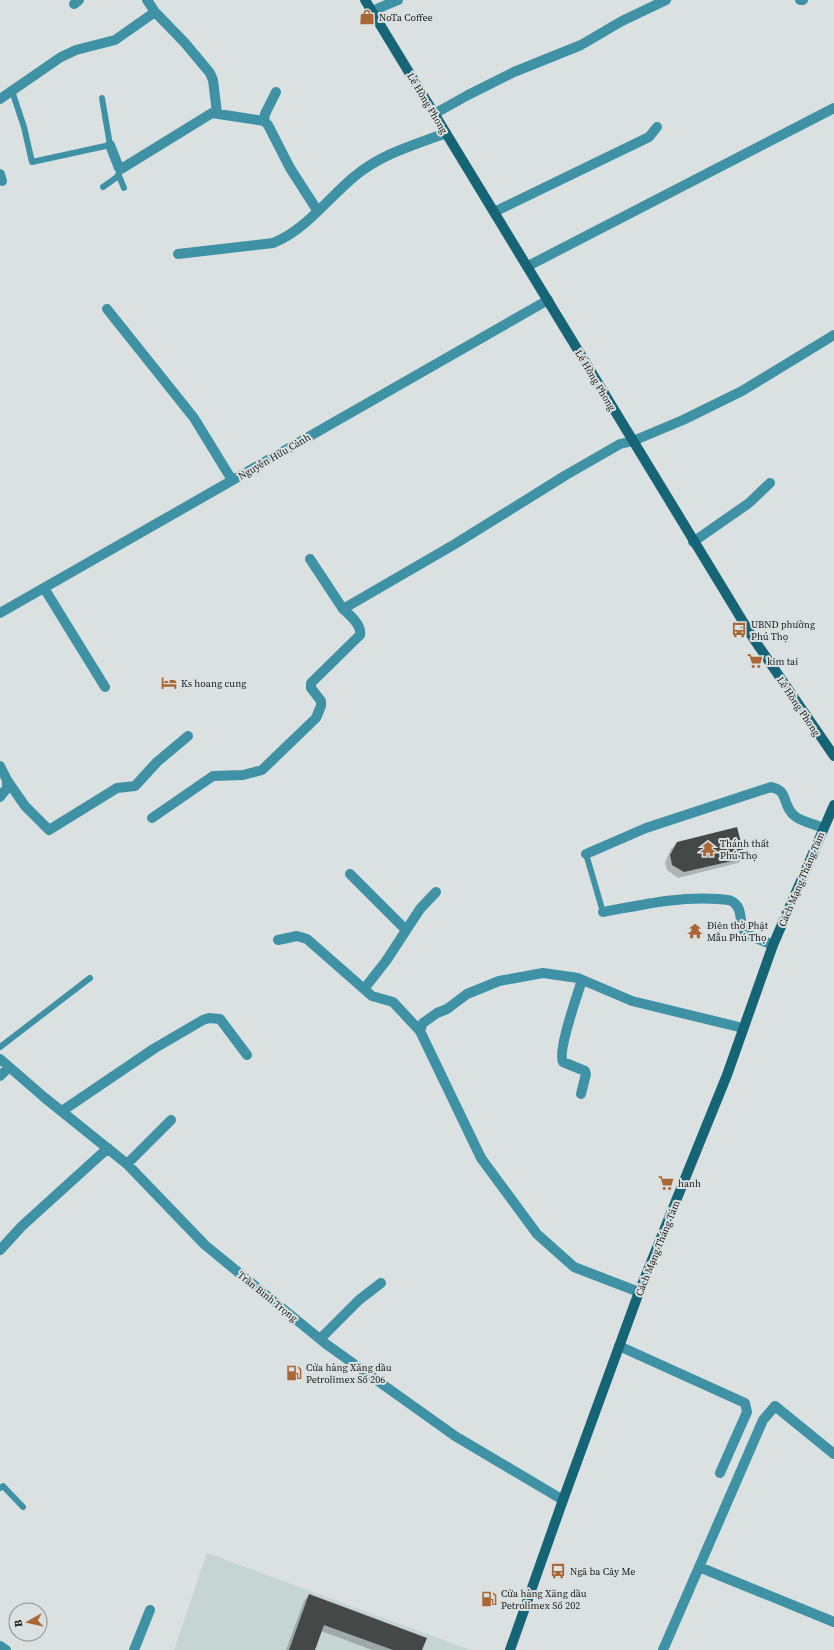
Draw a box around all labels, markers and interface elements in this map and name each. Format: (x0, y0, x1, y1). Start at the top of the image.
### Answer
shop icon: NoTa Coffee (358, 8, 376, 26)
place label: NoTa Coffee (379, 11, 433, 24)
street label: Lê Hồng Phong (404, 70, 451, 136)
street label: Lê Hồng Phong (572, 347, 619, 413)
street label: Nguyễn Hữu Cảnh (236, 430, 313, 482)
place label: UBND phường Phú Thọ (751, 618, 815, 643)
bus stop icon: UBND phường Phú Thọ (730, 621, 748, 639)
supermarket icon: kim tai (746, 652, 764, 670)
place label: kim tai (767, 655, 798, 668)
hotel icon: Ks hoang cung (160, 674, 178, 692)
street label: Lê Hồng Phong (774, 674, 823, 738)
place label: Ks hoang cung (181, 677, 246, 690)
street label: Cách Mạng Tháng Tám (776, 830, 827, 929)
place label: Thánh thất Phú Thọ (720, 837, 770, 862)
temple icon: Thánh thất Phú Thọ (699, 840, 717, 858)
place label: Điện thờ Phật Mẫu Phú Thọ (707, 919, 769, 944)
temple icon: Điện thờ Phật Mẫu Phú Thọ (686, 922, 704, 940)
supermarket icon: hanh (657, 1174, 675, 1192)
place label: hanh (678, 1177, 701, 1190)
street label: Cách Mạng Tháng Tám (632, 1199, 683, 1298)
street label: Trần Bình Trọng (235, 1268, 300, 1325)
place label: Cửa hàng Xăng dầu Petrolimex Số 206 (306, 1361, 392, 1386)
fuel station icon: Cửa hàng Xăng dầu Petrolimex Số 206 (285, 1364, 303, 1382)
bus stop icon: Ngã ba Cây Me (549, 1562, 567, 1580)
place label: Ngã ba Cây Me (570, 1565, 635, 1578)
place label: Cửa hàng Xăng dầu Petrolimex Số 202 (501, 1587, 587, 1612)
fuel station icon: Cửa hàng Xăng dầu Petrolimex Số 202 (480, 1590, 498, 1608)
north arrow (8, 1602, 48, 1642)
text: B (11, 1619, 27, 1628)

